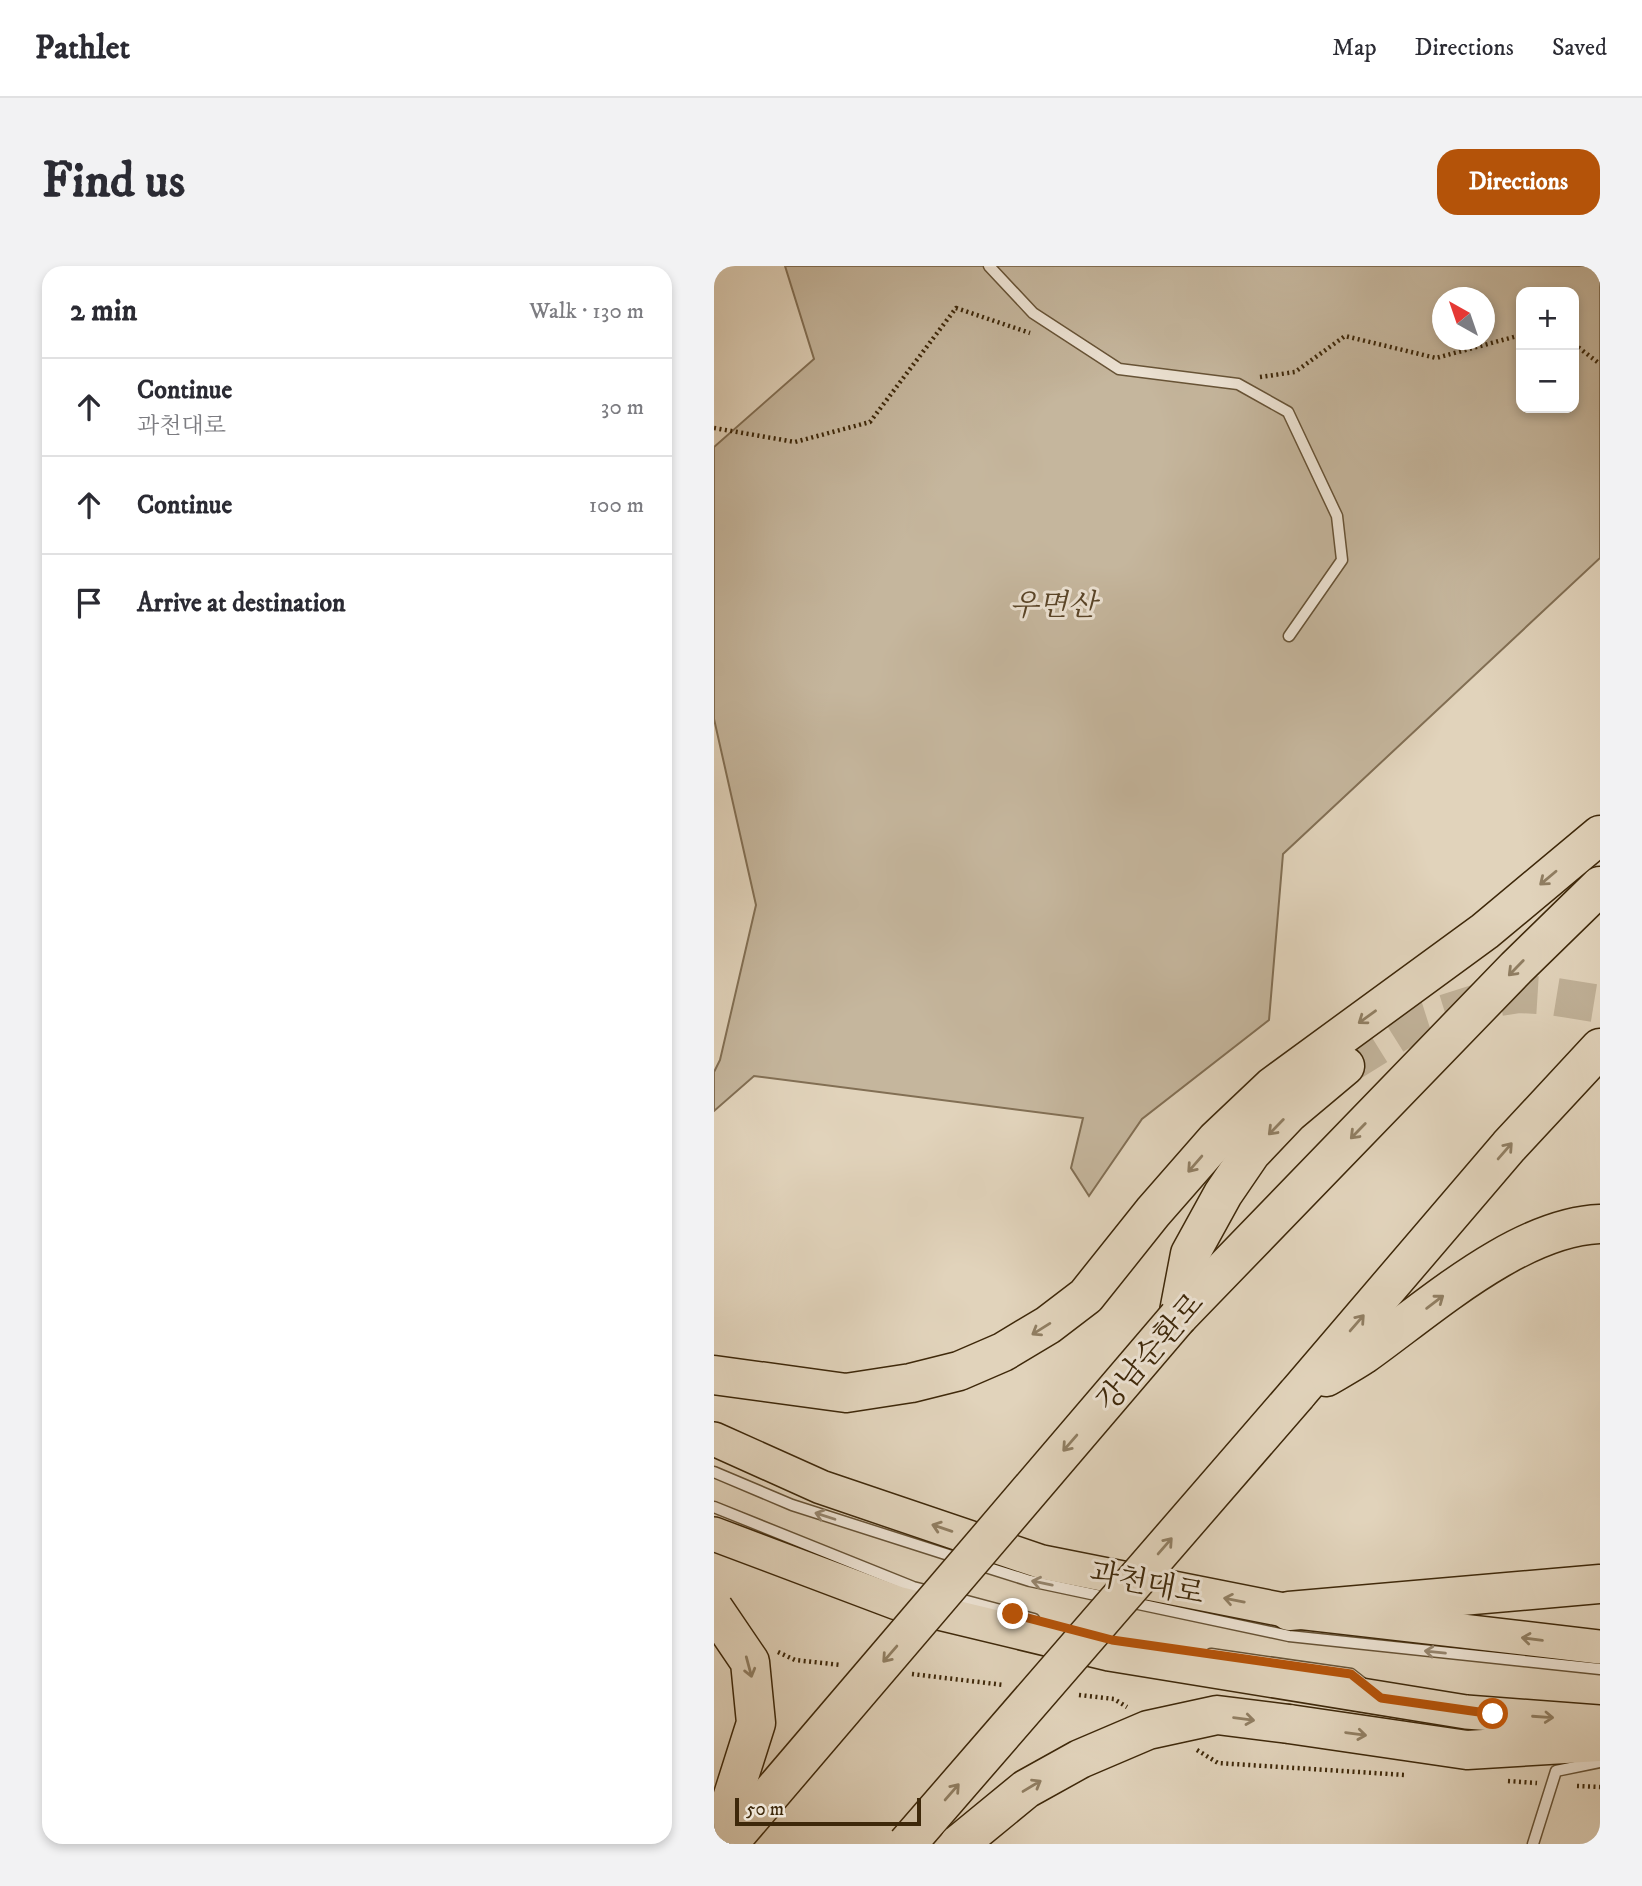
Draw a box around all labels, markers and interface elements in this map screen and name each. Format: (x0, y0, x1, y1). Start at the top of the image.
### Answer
text: Pathlet (35, 28, 130, 69)
text: Map (1332, 33, 1377, 63)
text: Directions (1415, 33, 1514, 63)
text: Saved (1552, 33, 1607, 63)
button: Directions (1437, 149, 1600, 215)
text: Find us (42, 151, 185, 213)
north arrow (1432, 287, 1495, 350)
map controls (1516, 287, 1579, 413)
button: + (1516, 287, 1579, 350)
text: 2 min (70, 293, 137, 330)
text: Walk · 130 m (529, 297, 644, 326)
button: − (1516, 350, 1579, 413)
text: Continue (137, 374, 232, 407)
icon: ahead (70, 388, 108, 426)
text: 30 m (601, 393, 644, 422)
text: 과천대로 (137, 412, 226, 441)
icon: ahead (70, 486, 108, 524)
text: Continue (137, 489, 232, 522)
text: 100 m (589, 491, 644, 520)
icon: arrive (70, 584, 108, 622)
text: Arrive at destination (137, 587, 346, 620)
park label: 우면산 (1010, 588, 1100, 625)
one-way arrow (1539, 871, 1557, 886)
one-way arrow (1507, 959, 1524, 976)
one-way arrow (1358, 1010, 1377, 1024)
one-way arrow (1268, 1118, 1285, 1135)
one-way arrow (1349, 1123, 1366, 1140)
one-way arrow (1497, 1142, 1513, 1160)
one-way arrow (1187, 1155, 1203, 1173)
street label: 강남순환로 (1090, 1286, 1213, 1420)
one-way arrow (1425, 1294, 1443, 1309)
one-way arrow (1349, 1315, 1365, 1333)
one-way arrow (1031, 1323, 1051, 1337)
one-way arrow (1062, 1434, 1078, 1452)
one-way arrow (814, 1508, 836, 1521)
one-way arrow (932, 1521, 954, 1533)
one-way arrow (1157, 1537, 1173, 1555)
street label: 과천대로 (1086, 1555, 1207, 1614)
one-way arrow (1031, 1576, 1054, 1590)
one-way arrow (1223, 1592, 1246, 1606)
route end (997, 1598, 1028, 1629)
one-way arrow (1521, 1632, 1544, 1645)
one-way arrow (883, 1644, 898, 1662)
one-way arrow (1424, 1645, 1447, 1658)
one-way arrow (743, 1655, 756, 1677)
route start (1477, 1698, 1508, 1729)
one-way arrow (1531, 1711, 1554, 1724)
one-way arrow (1233, 1712, 1255, 1725)
one-way arrow (1344, 1727, 1367, 1740)
one-way arrow (1021, 1779, 1041, 1793)
one-way arrow (944, 1784, 960, 1802)
scale bar (735, 1795, 920, 1827)
text: 50 m (746, 1798, 784, 1821)

